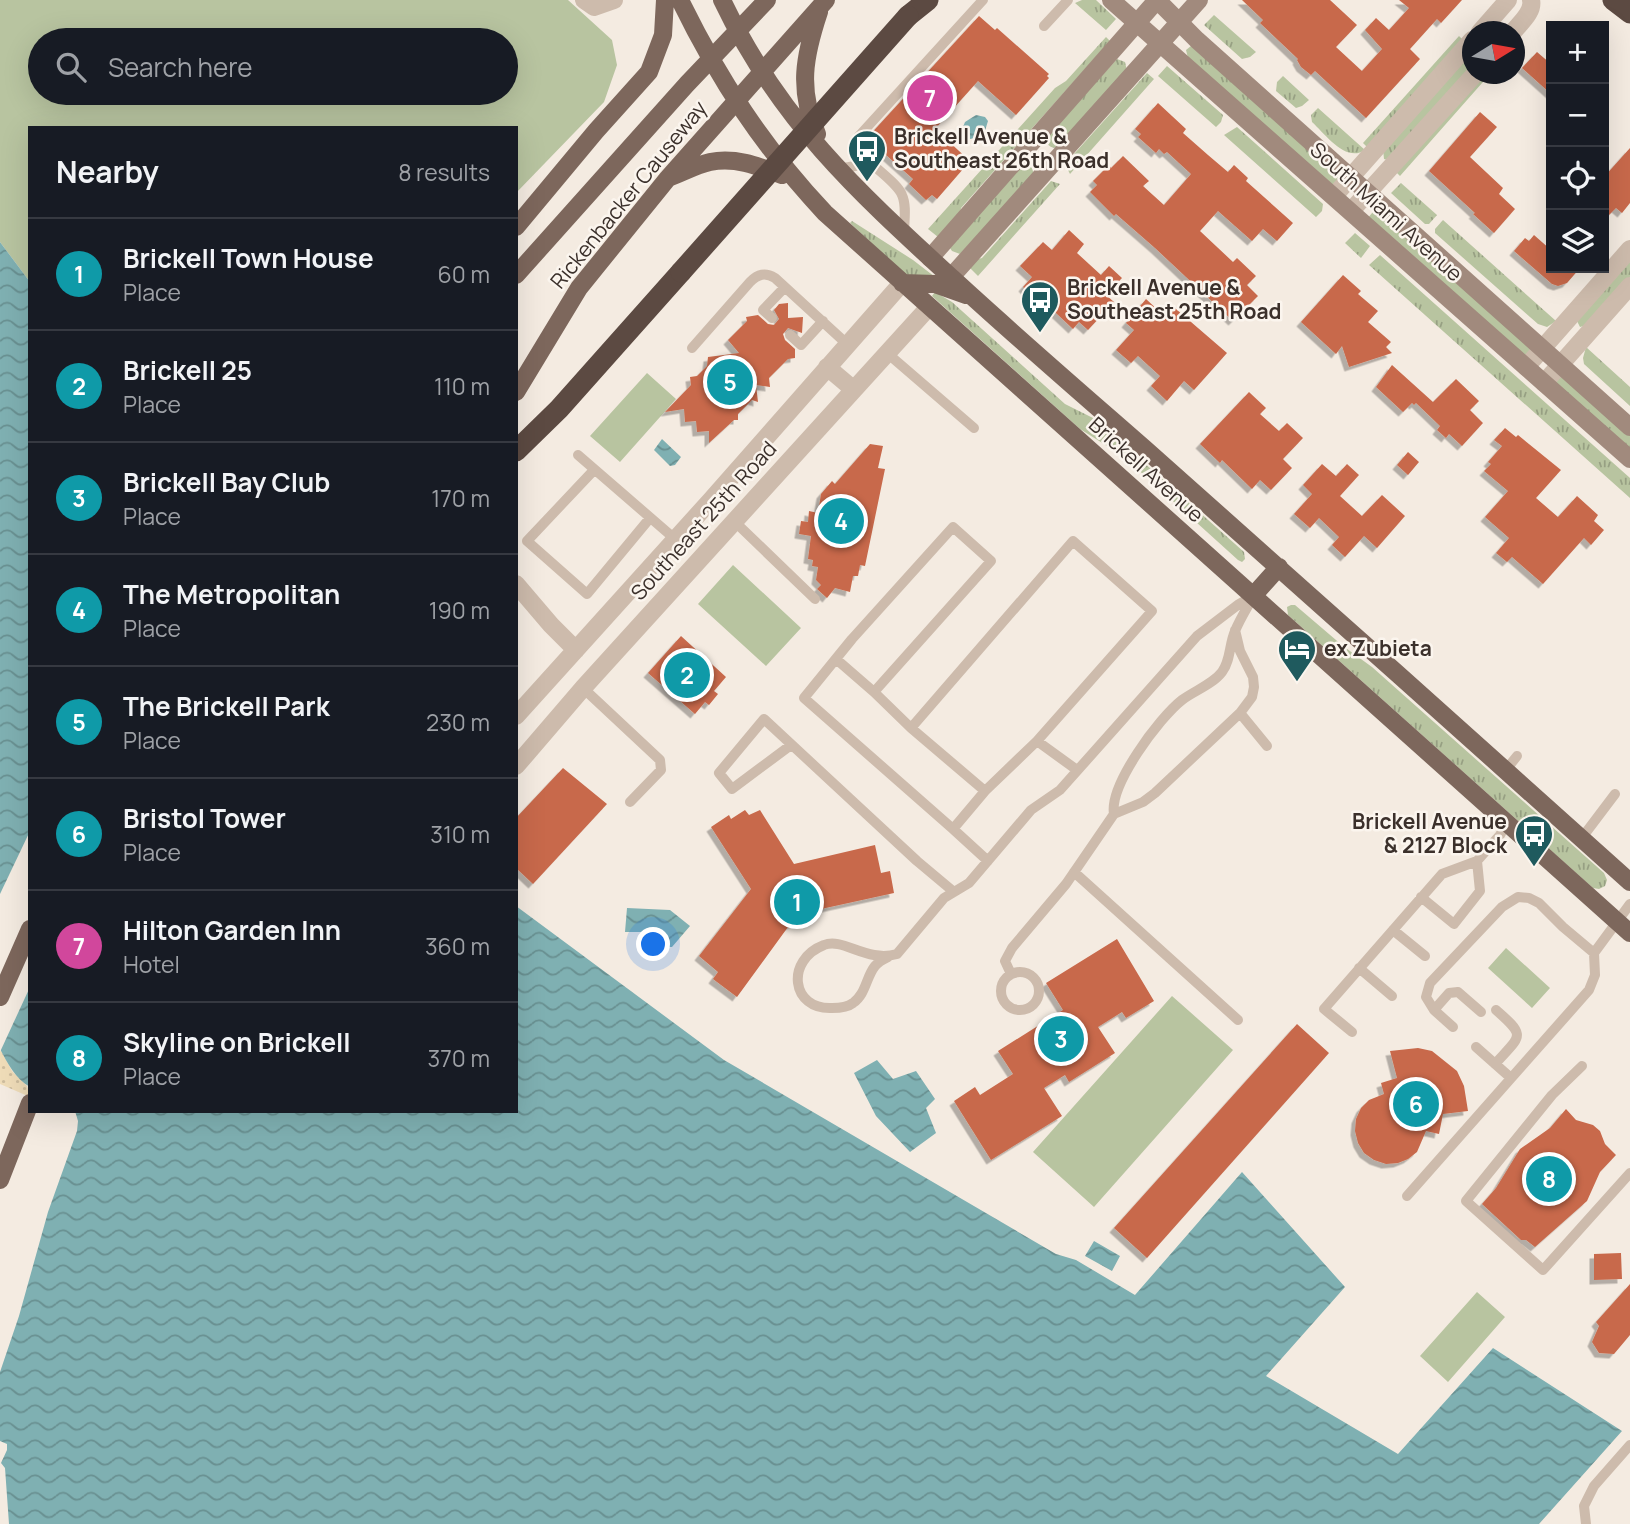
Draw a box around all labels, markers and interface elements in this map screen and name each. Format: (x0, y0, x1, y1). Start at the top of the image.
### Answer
north arrow (1462, 21, 1525, 84)
map controls (1546, 21, 1609, 273)
button: + (1546, 21, 1609, 84)
search box (28, 28, 518, 105)
icon: search (52, 48, 90, 86)
text: Search here (108, 49, 253, 85)
pin: 7 (907, 72, 953, 124)
button: − (1546, 84, 1609, 147)
street label: Rickenbacker Causeway (544, 95, 713, 294)
place label: Brickell Avenue & Southeast 26th Road (894, 122, 1109, 174)
bus stop icon: Brickell Avenue & Southeast 26th Road (846, 128, 888, 183)
street label: South Miami Avenue (1304, 135, 1469, 287)
button: locate (1546, 147, 1609, 210)
text: Nearby (56, 151, 159, 192)
text: 8 results (398, 156, 490, 188)
button: layers (1546, 210, 1609, 273)
text: Brickell Town House (123, 240, 374, 276)
text: 1 (74, 258, 84, 290)
text: 60 m (438, 258, 490, 290)
place label: Brickell Avenue & Southeast 25th Road (1067, 273, 1281, 325)
text: Place (123, 276, 181, 308)
bus stop icon: Brickell Avenue & Southeast 25th Road (1019, 279, 1061, 334)
text: Brickell 25 (123, 352, 252, 388)
pin: 5 (707, 356, 753, 408)
text: 2 (72, 370, 86, 402)
text: 110 m (434, 370, 490, 402)
text: Place (123, 388, 181, 420)
street label: Brickell Avenue (1083, 410, 1210, 528)
street label: Southeast 25th Road (624, 435, 782, 606)
text: Brickell Bay Club (123, 464, 330, 500)
text: 3 (72, 482, 86, 514)
text: 170 m (431, 482, 490, 514)
pin: 4 (818, 495, 864, 547)
text: Place (123, 500, 181, 532)
text: The Metropolitan (123, 576, 340, 612)
text: 4 (72, 594, 86, 626)
text: 190 m (429, 594, 490, 626)
text: Place (123, 612, 181, 644)
hotel icon: ex Zubieta (1276, 628, 1318, 683)
place label: ex Zubieta (1324, 634, 1432, 662)
pin: 2 (664, 649, 710, 701)
text: The Brickell Park (123, 688, 330, 724)
text: 5 (72, 706, 86, 738)
text: 230 m (426, 706, 490, 738)
text: Place (123, 724, 181, 756)
text: Bristol Tower (123, 800, 286, 836)
place label: Brickell Avenue & 2127 Block (1352, 807, 1508, 859)
bus stop icon: Brickell Avenue & 2127 Block (1513, 813, 1555, 868)
text: 6 (72, 818, 86, 850)
text: 310 m (430, 818, 490, 850)
text: Place (123, 836, 181, 868)
pin: 1 (774, 876, 820, 928)
text: Hilton Garden Inn (123, 912, 341, 948)
your location (636, 927, 670, 961)
text: 7 (73, 930, 85, 962)
text: 360 m (425, 930, 490, 962)
text: Hotel (123, 948, 180, 980)
pin: 3 (1038, 1013, 1084, 1065)
text: Skyline on Brickell (123, 1024, 351, 1060)
text: 8 (72, 1042, 86, 1074)
text: 370 m (428, 1042, 490, 1074)
text: Place (123, 1060, 181, 1092)
pin: 6 (1393, 1078, 1439, 1130)
pin: 8 (1526, 1153, 1572, 1205)

